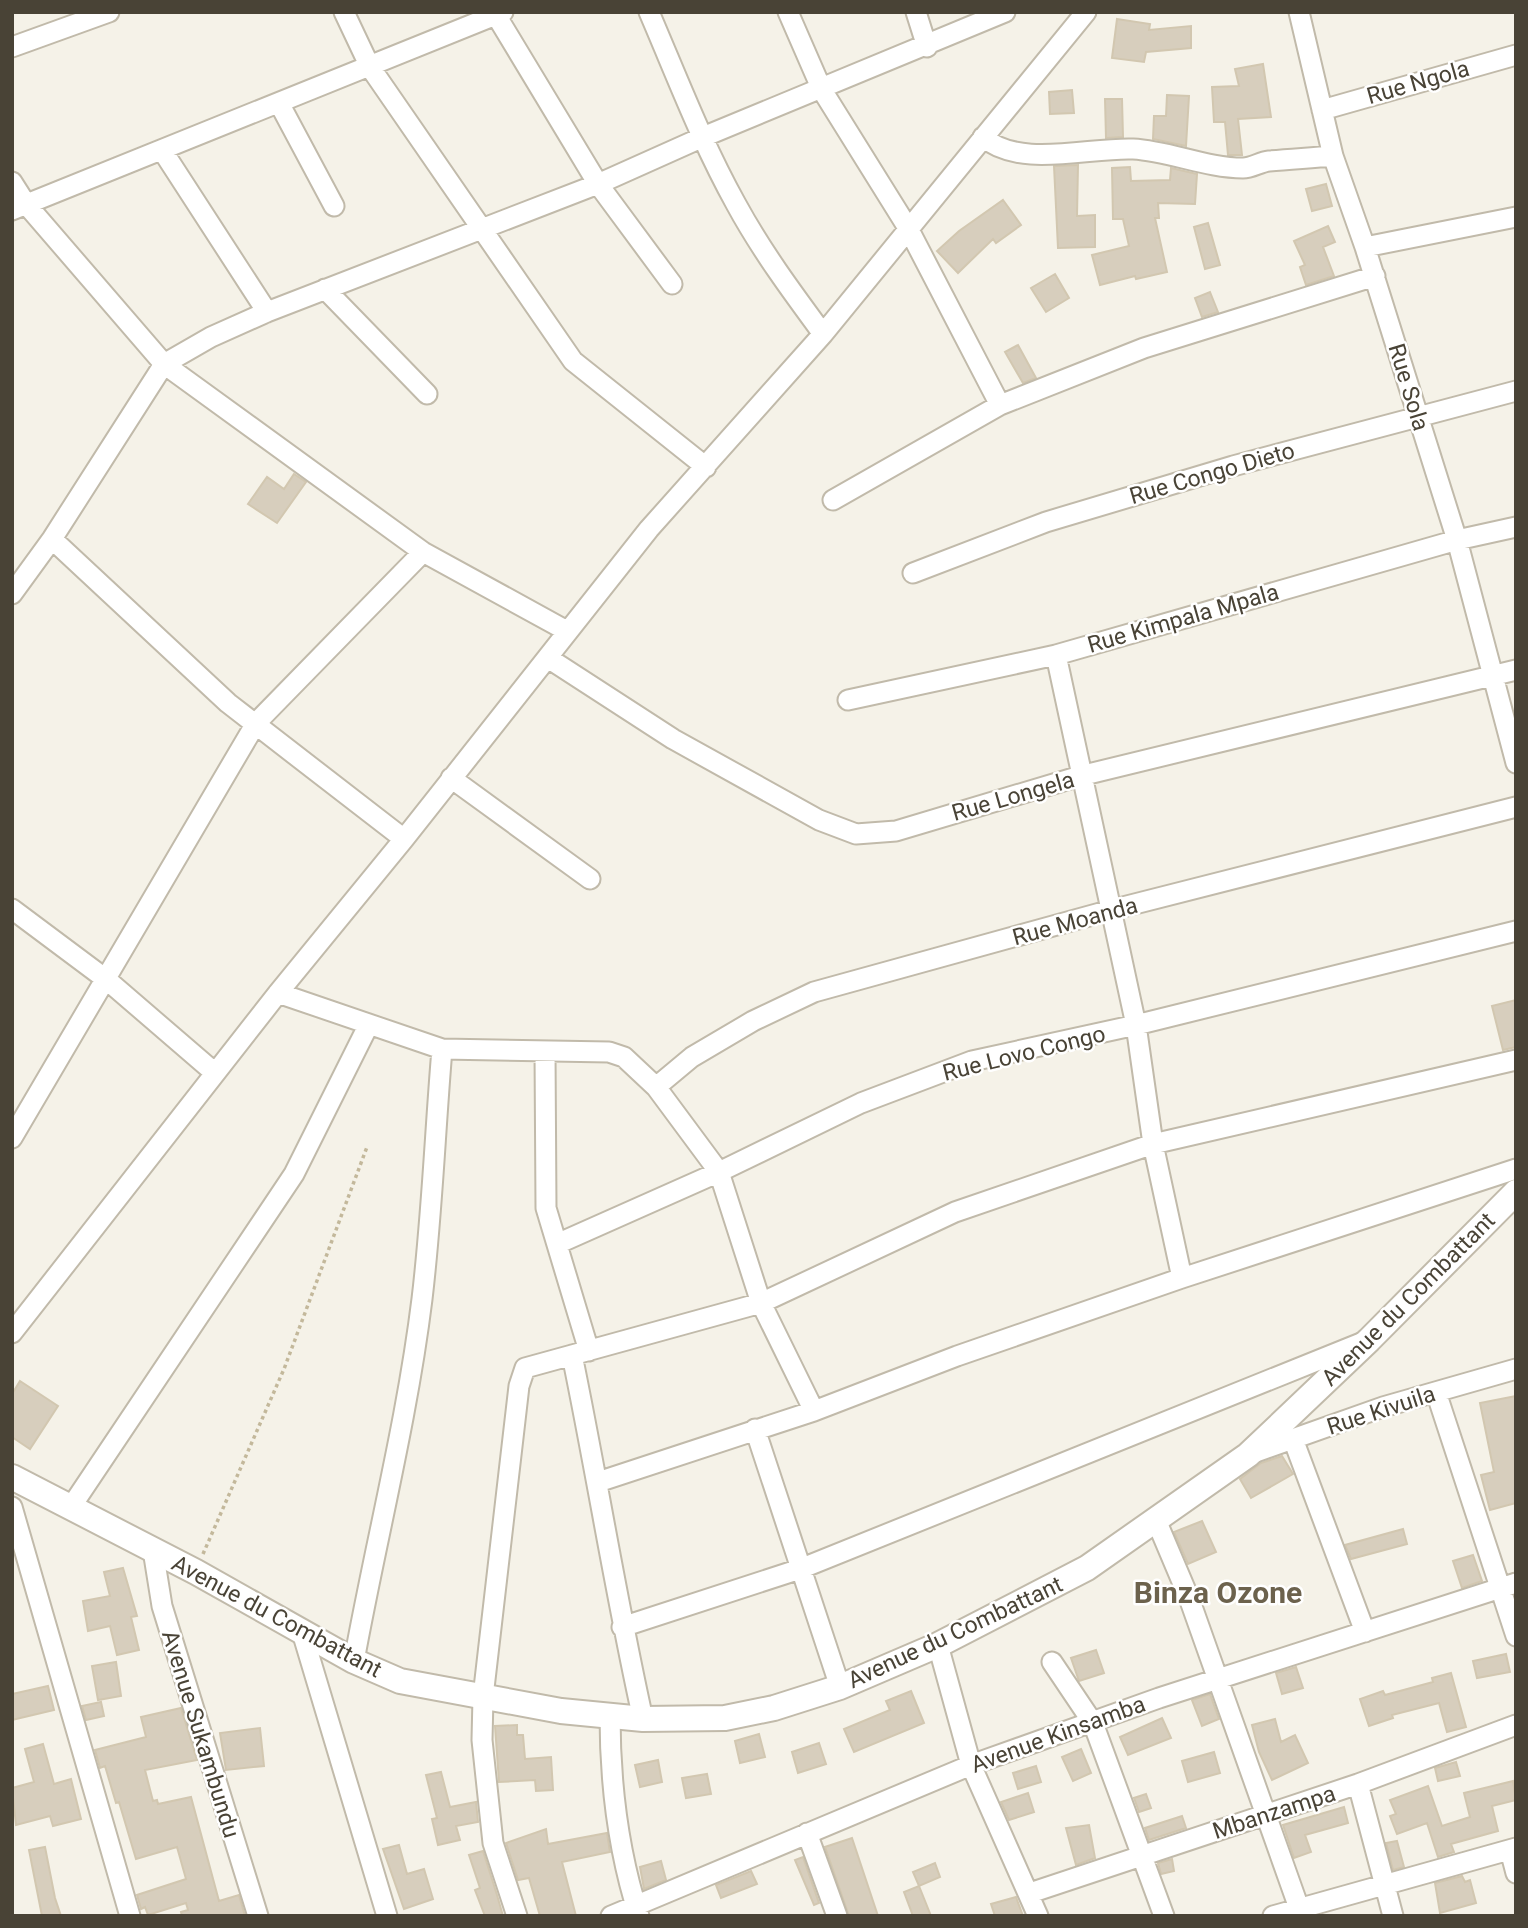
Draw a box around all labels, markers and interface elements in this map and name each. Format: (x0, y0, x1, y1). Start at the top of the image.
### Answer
street label: Rue Ngola (1364, 55, 1472, 110)
street label: Rue Sola (1383, 340, 1435, 434)
street label: Rue Congo Dieto (1126, 437, 1298, 510)
street label: Rue Kimpala Mpala (1084, 578, 1282, 659)
street label: Rue Longela (949, 766, 1078, 827)
street label: Rue Moanda (1009, 892, 1141, 951)
street label: Rue Lovo Congo (940, 1020, 1108, 1087)
street label: Avenue du Combattant (1316, 1207, 1501, 1392)
street label: Rue Kivuila (1324, 1380, 1439, 1441)
street label: Avenue du Combattant (167, 1550, 386, 1683)
street label: Avenue du Combattant (844, 1571, 1067, 1694)
district label: Binza Ozone (1134, 1575, 1302, 1610)
street label: Avenue Sukambundu (156, 1627, 245, 1841)
street label: Avenue Kinsamba (967, 1690, 1149, 1779)
street label: Mbanzampa (1209, 1780, 1339, 1845)

